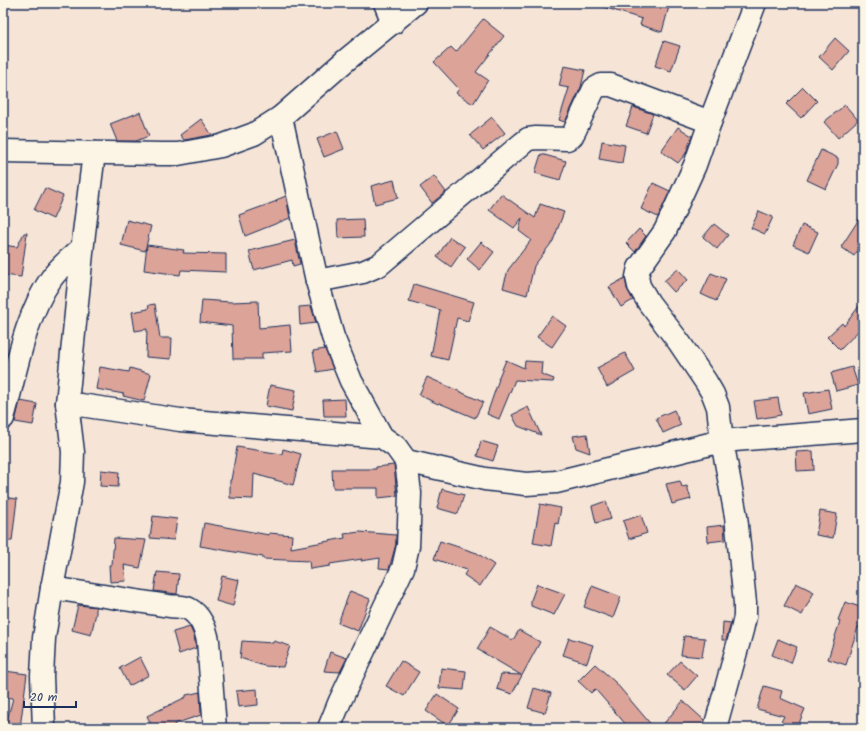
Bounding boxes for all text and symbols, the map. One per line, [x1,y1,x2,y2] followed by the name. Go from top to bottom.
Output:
[24,683,76,709] scale bar
[30,688,58,707] text: 20 m

